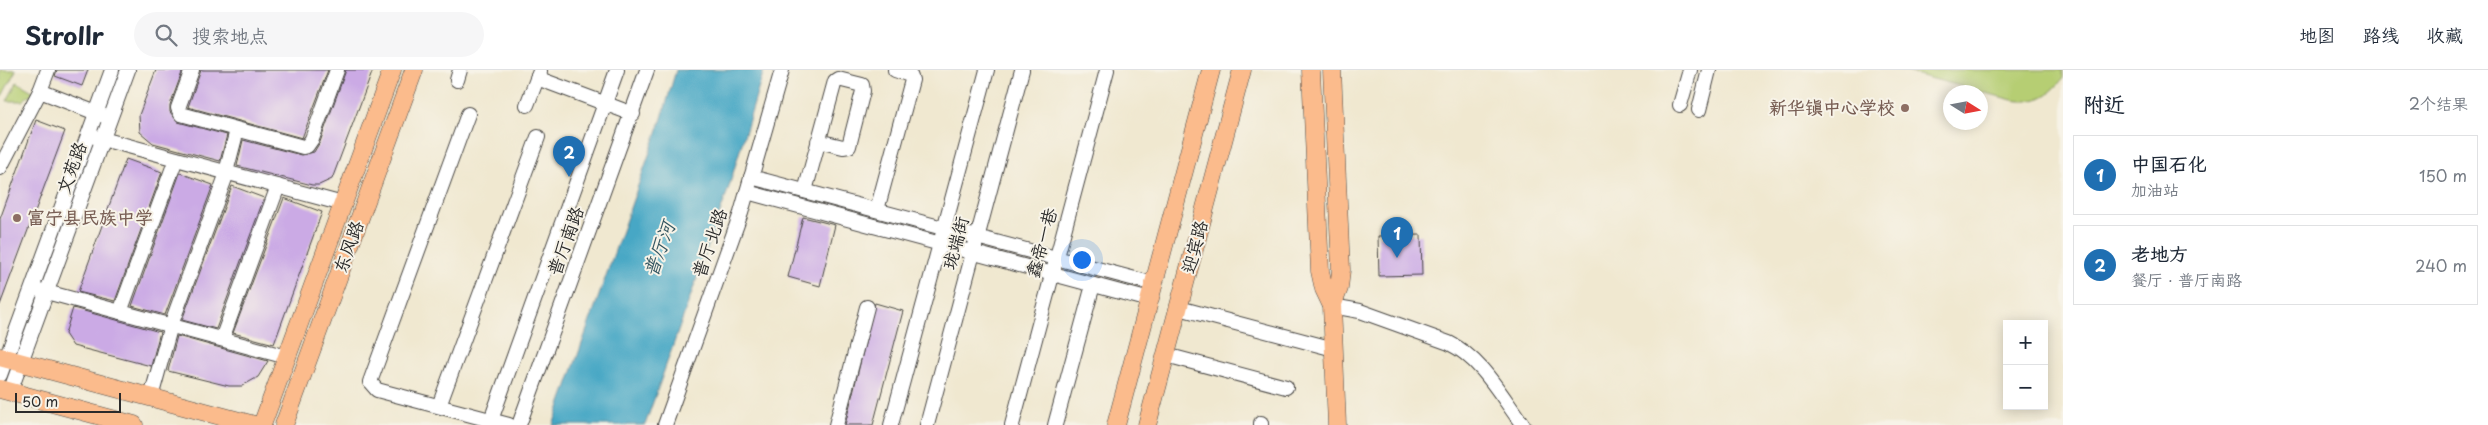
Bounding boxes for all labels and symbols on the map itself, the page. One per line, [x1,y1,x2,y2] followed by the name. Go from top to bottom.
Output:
[1943,85,1988,130] north arrow
[1769,93,1895,120] place label: 新华镇中心学校
[1899,102,1911,114] marker: 新华镇中心学校
[553,136,585,177] pin: 2
[49,137,93,197] street label: 文苑路
[540,202,590,279] street label: 普厅南路
[27,203,153,230] place label: 富宁县民族中学
[684,204,733,281] street label: 普厅北路
[1018,204,1063,281] street label: 鑫帝一巷
[11,212,23,224] marker: 富宁县民族中学
[935,213,975,272] street label: 珑端街
[635,214,682,280] water label: 普厅河
[326,216,370,276] street label: 东风路
[1174,217,1214,276] street label: 迎宾路
[1381,217,1413,258] pin: 1
[1069,247,1095,273] your location
[15,390,121,413] scale bar

